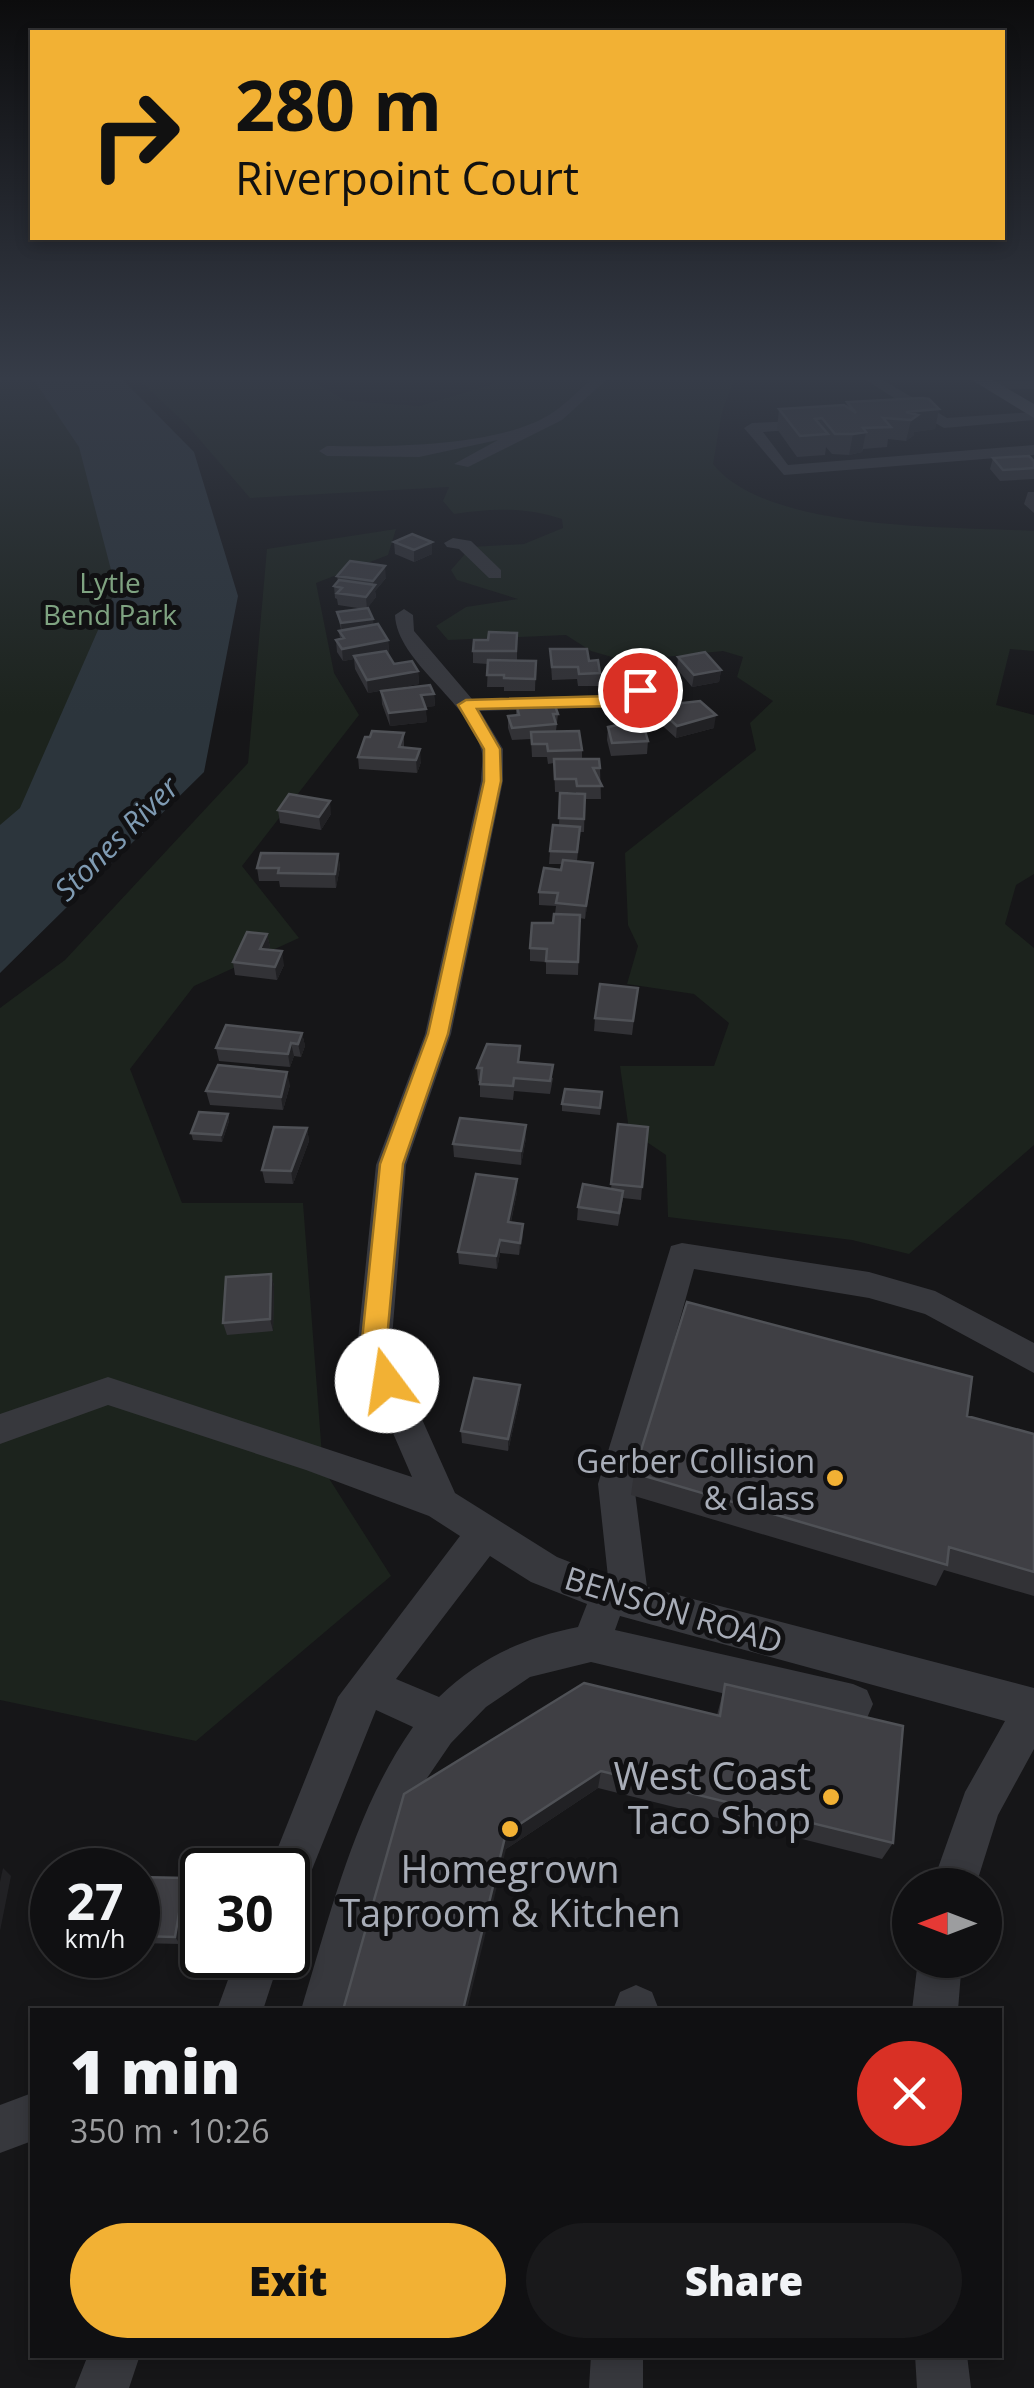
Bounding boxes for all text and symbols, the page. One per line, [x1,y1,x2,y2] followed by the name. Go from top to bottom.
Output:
[235,56,442,152] text: 280 m
[70,70,200,200] icon: right
[235,147,579,208] text: Riverpoint Court
[43,563,177,633] park label: Lytle Bend Park
[598,648,683,733] pin
[613,663,668,718] icon: arrive
[45,766,188,909] water label: Stones River
[335,1329,439,1433] position arrow
[576,1439,815,1519] place label: Gerber Collision & Glass
[824,1467,846,1489] marker: Gerber Collision & Glass
[560,1555,788,1663] street label: BENSON ROAD
[613,1749,811,1845] place label: West Coast Taco Shop
[820,1786,842,1808] marker: West Coast Taco Shop
[499,1818,521,1840] marker: Homegrown Taproom & Kitchen
[339,1842,681,1938] place label: Homegrown Taproom & Kitchen
[180,1848,310,1978] speed limit sign: 30
[66,1867,124,1935] text: 27
[892,1868,1002,1978] north arrow
[892,1868,1002,1978] map controls
[65,1921,125,1955] text: km/h
[70,2030,240,2112] text: 1 min
[857,2041,962,2146] button: close
[70,2109,269,2152] text: 350 m · 10:26
[70,2223,506,2338] button: Exit
[526,2223,962,2338] button: Share

